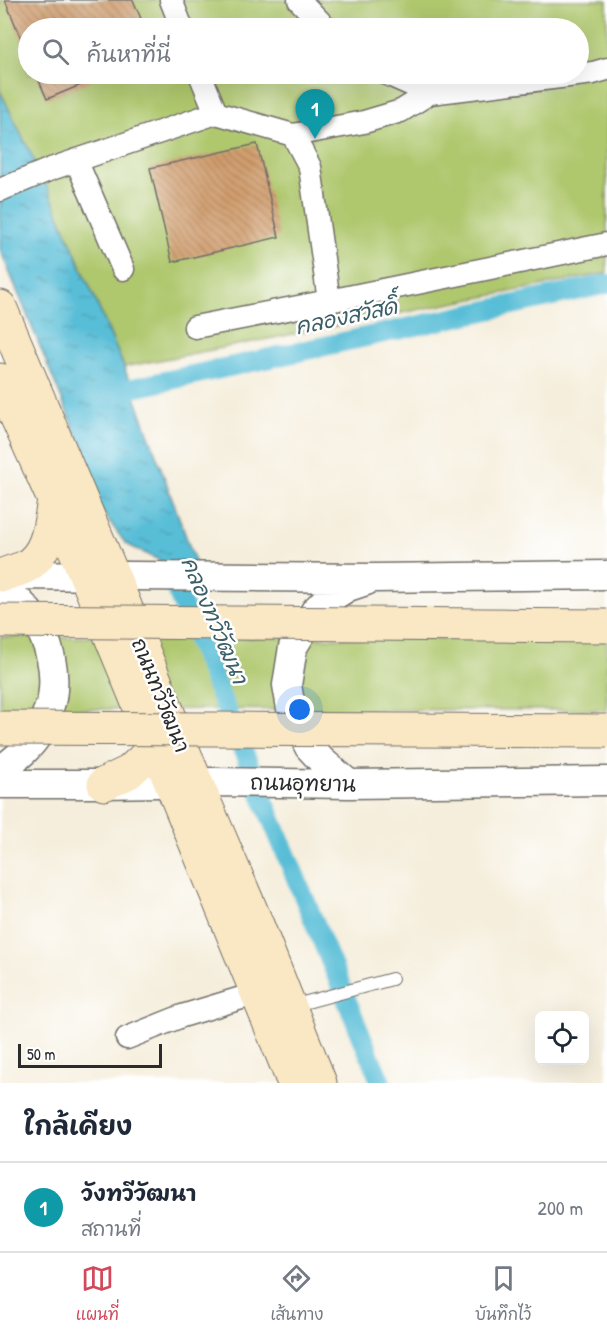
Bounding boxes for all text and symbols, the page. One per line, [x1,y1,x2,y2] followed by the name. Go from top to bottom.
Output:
[18,18,589,84] search box
[39,35,72,68] icon: search
[87,39,171,69] text: ค้นหาที่นี่
[296,90,334,139] pin: 1
[291,285,406,341] water label: คลองสวัสดิ์
[175,552,256,690] water label: คลองทวีวัฒนา
[125,633,197,757] street label: ถนนทวีวัฒนา
[285,695,314,724] your location
[250,768,356,800] street label: ถนนอุทยาน
[535,1011,589,1065] map controls
[535,1011,589,1065] button: locate
[18,1041,162,1068] scale bar
[27,1043,56,1065] text: 50 m
[24,1108,132,1143] text: ใกล้เคียง
[81,1178,196,1208] text: วังทวีวัฒนา
[40,1194,47,1221] text: 1
[538,1194,583,1221] text: 200 m
[81,1215,141,1242] text: สถานที่
[76,1262,119,1326] tab: แผนที่
[270,1262,323,1326] tab: เส้นทาง
[475,1262,531,1326] tab: บันทึกไว้

